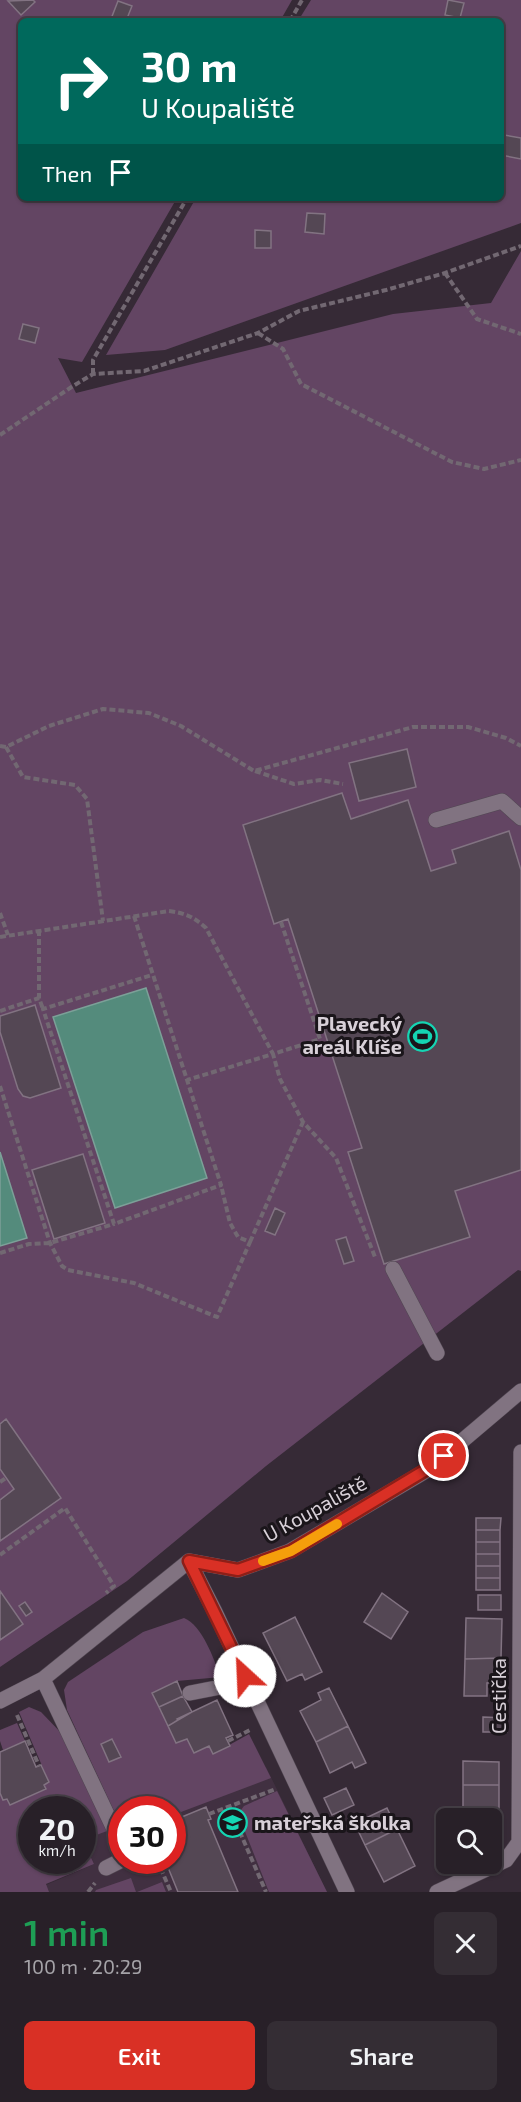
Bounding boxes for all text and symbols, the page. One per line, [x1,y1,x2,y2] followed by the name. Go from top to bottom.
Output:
[141,40,237,90] text: 30 m
[42,42,120,120] icon: right
[141,91,295,123] text: U Koupaliště
[104,156,137,189] icon: arrive
[42,160,92,186] text: Then
[302,1011,403,1058] place label: Plavecký areál Klíše
[407,1020,439,1052] sports icon: Plavecký areál Klíše
[418,1430,469,1481] pin
[427,1439,460,1472] icon: arrive
[259,1470,370,1546] street label: U Koupaliště
[213,1644,277,1708] position arrow
[486,1658,510,1734] street label: Cestička
[108,1796,186,1874] speed limit sign: 30
[217,1807,249,1839] school or university icon: mateřská školka
[436,1808,502,1874] map controls
[436,1808,502,1874] button: search
[39,1810,75,1846] text: 20
[254,1810,411,1834] place label: mateřská školka
[38,1841,76,1859] text: km/h
[24,1910,109,1953] text: 1 min
[434,1912,497,1975] button: close
[24,1954,142,1978] text: 100 m · 20:29
[24,2021,255,2090] button: Exit
[267,2021,497,2090] button: Share

